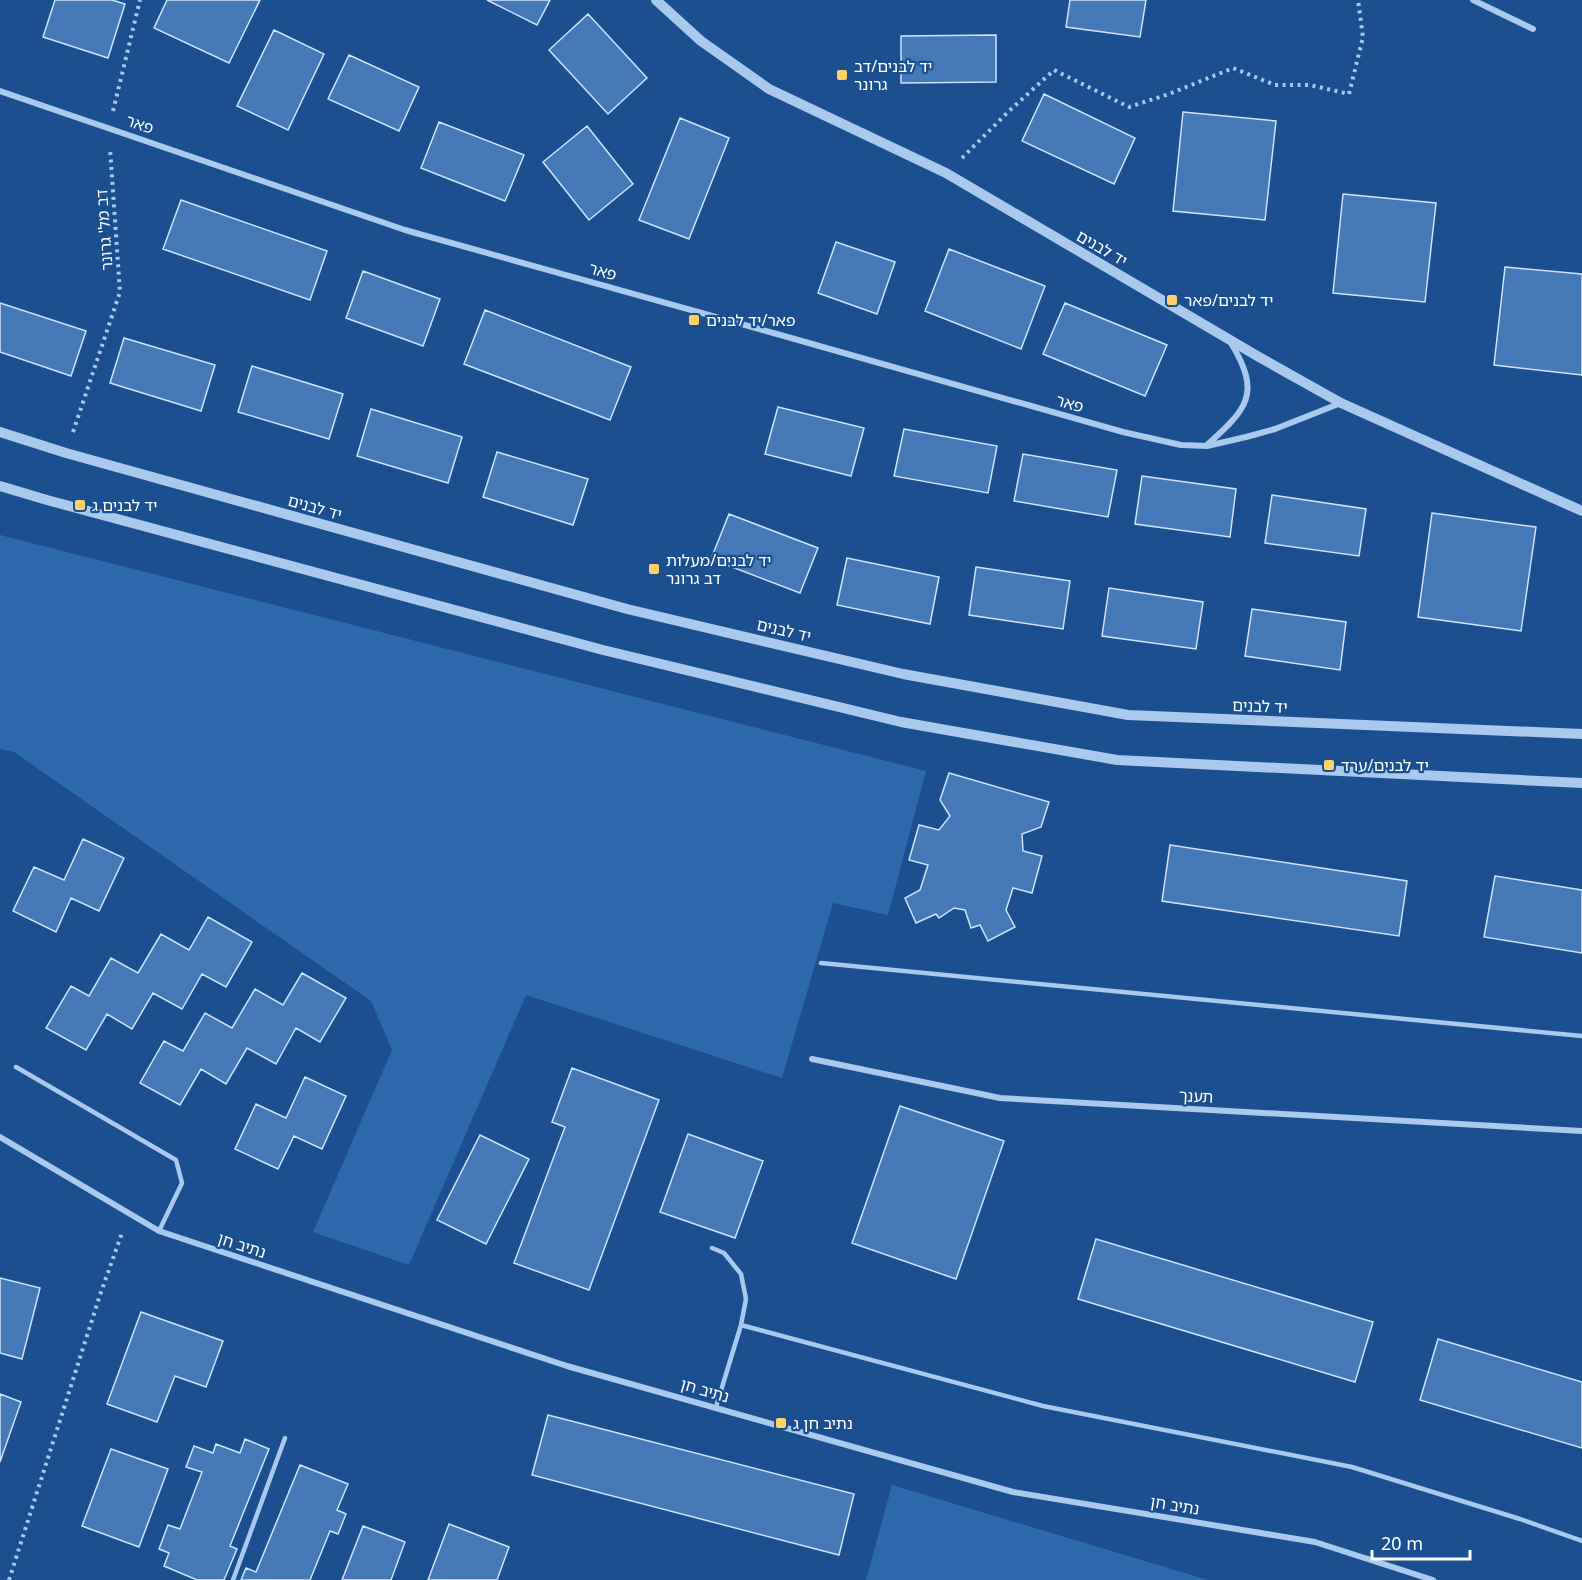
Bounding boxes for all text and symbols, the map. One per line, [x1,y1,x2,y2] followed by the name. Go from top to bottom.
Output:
[854,55,933,95] place label: יד לבנים/דב גרונר
[835,68,849,82] marker: יד לבנים/דב גרונר
[123,109,157,139] street label: פאר
[90,188,118,271] street label: דב מל' גרונר
[1072,225,1132,271] street label: יד לבנים
[586,257,620,285] street label: פאר
[1184,289,1274,311] place label: יד לבנים/פאר
[1165,293,1179,307] marker: יד לבנים/פאר
[706,309,796,331] place label: פאר/יד לבנים
[687,313,701,327] marker: פאר/יד לבנים
[1053,389,1087,417] street label: פאר
[285,489,345,525] street label: יד לבנים
[92,494,158,516] place label: יד לבנים ג
[73,498,87,512] marker: יד לבנים ג
[666,549,772,589] place label: יד לבנים/מעלות דב גרונר
[647,562,661,576] marker: יד לבנים/מעלות דב גרונר
[755,613,813,647] street label: יד לבנים
[1232,694,1288,718] street label: יד לבנים
[1341,754,1429,776] place label: יד לבנים/ערד
[1322,758,1336,772] marker: יד לבנים/ערד
[1178,1084,1214,1108] street label: תענך
[215,1227,269,1263] street label: נתיב חן
[678,1373,732,1407] street label: נתיב חן
[793,1412,853,1434] place label: נתיב חן ג
[774,1416,788,1430] marker: נתיב חן ג
[1149,1490,1201,1520] street label: נתיב חן
[1372,1523,1470,1561] scale bar
[1381,1531,1423,1555] text: 20 m

